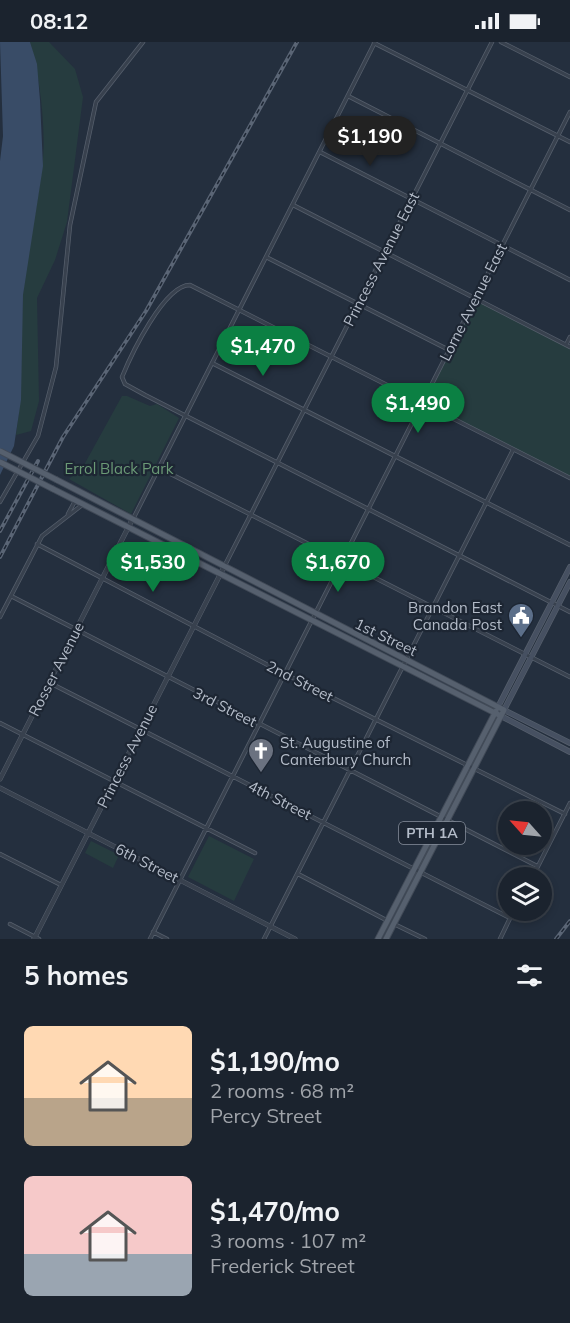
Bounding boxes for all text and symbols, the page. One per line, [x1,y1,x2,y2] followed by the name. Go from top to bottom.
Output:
[30,7,88,35] text: 08:12
[321,116,419,167] pin: $1,190
[338,123,402,148] text: $1,190
[339,189,423,329] street label: Princess Avenue East
[435,240,511,364] street label: Lorne Avenue East
[214,326,312,377] pin: $1,470
[231,333,295,358] text: $1,470
[369,383,467,434] pin: $1,490
[386,390,450,415] text: $1,490
[64,459,174,478] park label: Errol Black Park
[104,542,202,593] pin: $1,530
[289,542,387,593] pin: $1,670
[121,549,185,574] text: $1,530
[306,549,370,574] text: $1,670
[408,598,502,634] place label: Brandon East Canada Post
[506,601,536,639] public building icon: Brandon East Canada Post
[352,614,420,660] street label: 1st Street
[24,619,88,719] street label: Rosser Avenue
[264,656,336,706] street label: 2nd Street
[190,683,260,731] street label: 3rd Street
[93,701,161,811] street label: Princess Avenue
[280,733,411,769] place label: St. Augustine of Canterbury Church
[246,736,276,774] church icon: St. Augustine of Canterbury Church
[245,776,315,824] street label: 4th Street
[498,801,552,855] north arrow
[498,801,552,921] map controls
[399,822,465,844] road number: PTH 1A
[112,839,182,887] street label: 6th Street
[498,867,552,921] button: layers
[24,959,128,992] text: 5 homes
[513,959,546,992] icon: filters
[210,1045,340,1078] text: $1,190/mo
[72,1050,144,1122] icon: home
[210,1078,354,1103] text: 2 rooms · 68 m²
[210,1103,322,1128] text: Percy Street
[210,1195,340,1228] text: $1,470/mo
[72,1200,144,1272] icon: home
[210,1228,366,1253] text: 3 rooms · 107 m²
[210,1253,355,1278] text: Frederick Street

